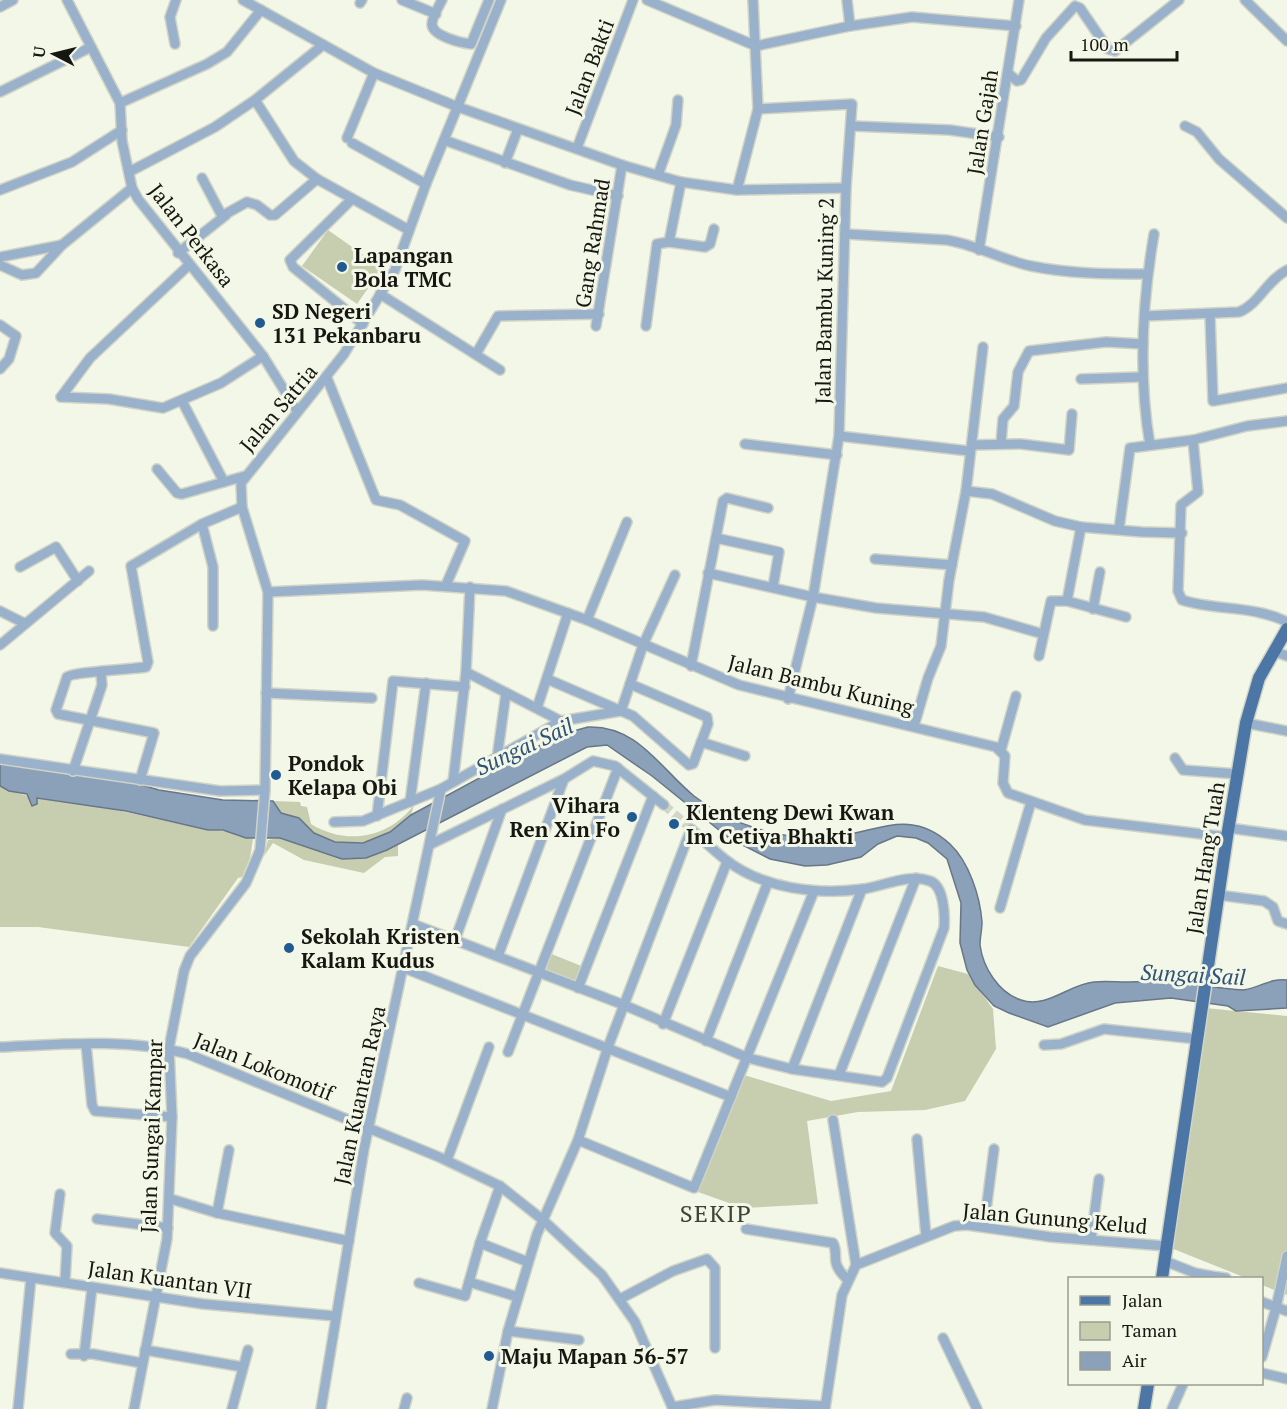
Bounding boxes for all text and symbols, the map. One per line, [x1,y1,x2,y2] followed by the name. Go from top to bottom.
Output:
[558,15,620,119] street label: Jalan Bakti
[24,24,84,84] north arrow
[1071,24,1178,62] scale bar
[1080,32,1129,56] text: 100 m
[27,45,51,59] text: U
[960,67,1004,177] street label: Jalan Gajah
[568,176,616,310] street label: Gang Rahmad
[143,178,241,293] street label: Jalan Perkasa
[808,197,840,405] street label: Jalan Bambu Kuning 2
[354,241,453,293] place label: Lapangan Bola TMC
[335,260,349,274] marker: Lapangan Bola TMC
[272,297,421,349] place label: SD Negeri 131 Pekanbaru
[253,316,267,330] marker: SD Negeri 131 Pekanbaru
[233,358,323,458] street label: Jalan Satria
[725,647,918,721] street label: Jalan Bambu Kuning
[470,711,578,781] water label: Sungai Sail
[288,749,397,801] place label: Pondok Kelapa Obi
[269,768,283,782] marker: Pondok Kelapa Obi
[1179,780,1231,936] street label: Jalan Hang Tuah
[509,791,620,843] place label: Vihara Ren Xin Fo
[686,798,895,850] place label: Klenteng Dewi Kwan Im Cetiya Bhakti
[625,810,639,824] marker: Vihara Ren Xin Fo
[667,817,681,831] marker: Klenteng Dewi Kwan Im Cetiya Bhakti
[301,922,460,974] place label: Sekolah Kristen Kalam Kudus
[282,941,296,955] marker: Sekolah Kristen Kalam Kudus
[1140,957,1246,991] water label: Sungai Sail
[326,1003,392,1187] street label: Jalan Kuantan Raya
[190,1025,340,1107] street label: Jalan Lokomotif
[134,1039,168,1233] street label: Jalan Sungai Kampar
[962,1196,1149,1240] street label: Jalan Gunung Kelud
[680,1197,752,1229] district label: SEKIP
[86,1254,254,1304] street label: Jalan Kuantan VII
[1068,1277,1263,1385] legend
[1122,1288,1163,1312] text: Jalan
[1122,1318,1177,1342] text: Taman
[501,1342,689,1370] place label: Maju Mapan 56-57
[1122,1348,1147,1372] text: Air
[482,1349,496,1363] marker: Maju Mapan 56-57

